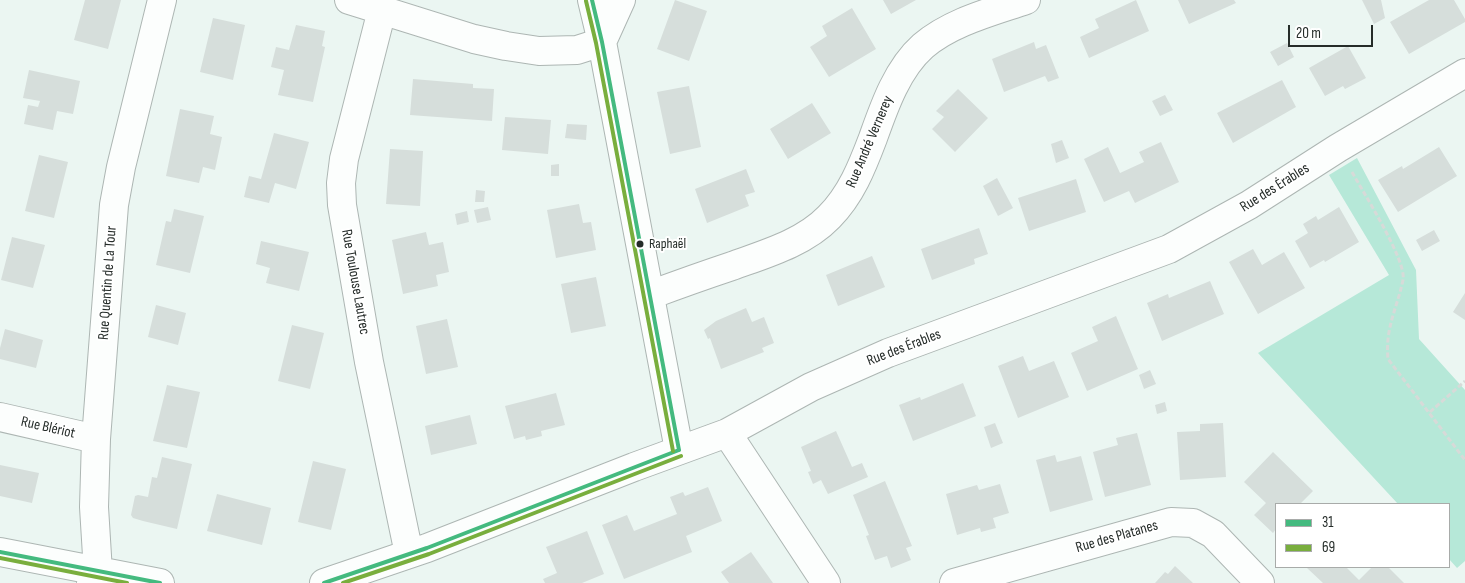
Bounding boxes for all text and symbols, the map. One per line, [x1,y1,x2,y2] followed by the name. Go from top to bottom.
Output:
[1290,15,1375,47] scale bar
[1296,24,1321,43] text: 20 m
[843,93,897,191] street label: Rue André Vernerey
[1237,160,1313,216] street label: Rue des Érables
[95,225,121,341] street label: Rue Quentin de La Tour
[337,228,373,336] street label: Rue Toulouse Lautrec
[649,236,686,252] place label: Raphaël
[635,239,645,249] marker: Raphaël
[864,326,944,370] street label: Rue des Érables
[19,413,77,443] street label: Rue Blériot
[1275,503,1450,568] legend
[1322,513,1334,532] text: 31
[1074,517,1160,557] street label: Rue des Platanes
[1322,538,1335,557] text: 69

